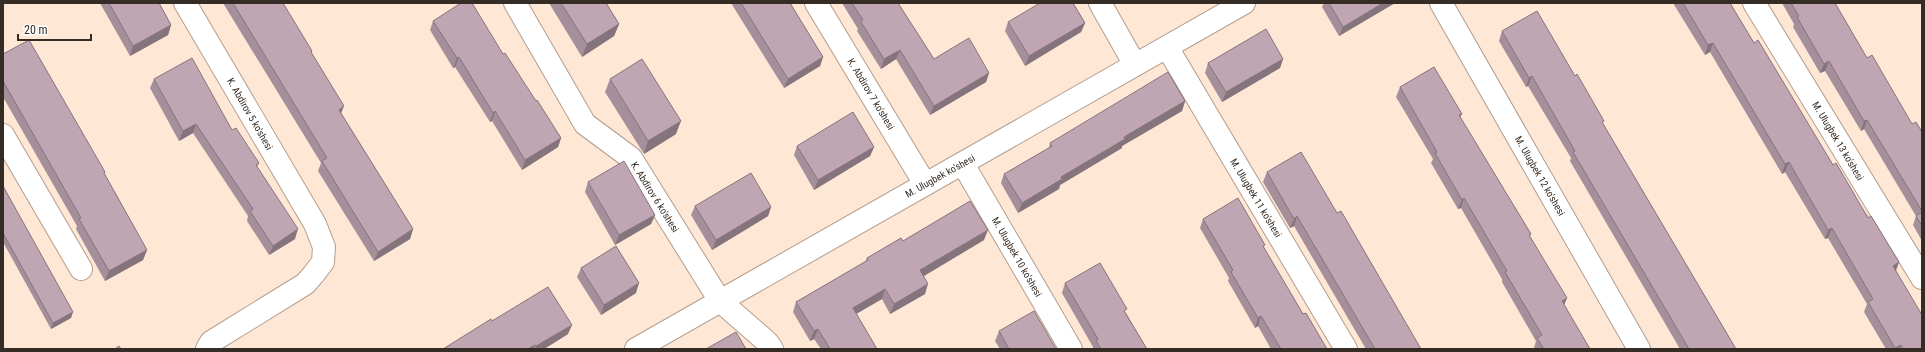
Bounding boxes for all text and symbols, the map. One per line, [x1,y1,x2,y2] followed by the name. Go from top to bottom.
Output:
[18,16,91,42] scale bar
[24,23,48,37] text: 20 m
[845,56,897,132] street label: K. Abdirov 7 ko'shesi
[225,76,275,152] street label: K. Abdirov 5 ko'shesi
[1810,100,1866,182] street label: M. Ulugbek 13 ko'shesi
[1513,134,1567,218] street label: M. Ulugbek 12 ko'shesi
[903,152,977,200] street label: M. Ulugbek ko'shesi
[1228,157,1284,239] street label: M. Ulugbek 11 ko'shesi
[629,160,681,234] street label: K. Abdirov 6 ko'shesi
[990,215,1044,299] street label: M. Ulugbek 10 ko'shesi

